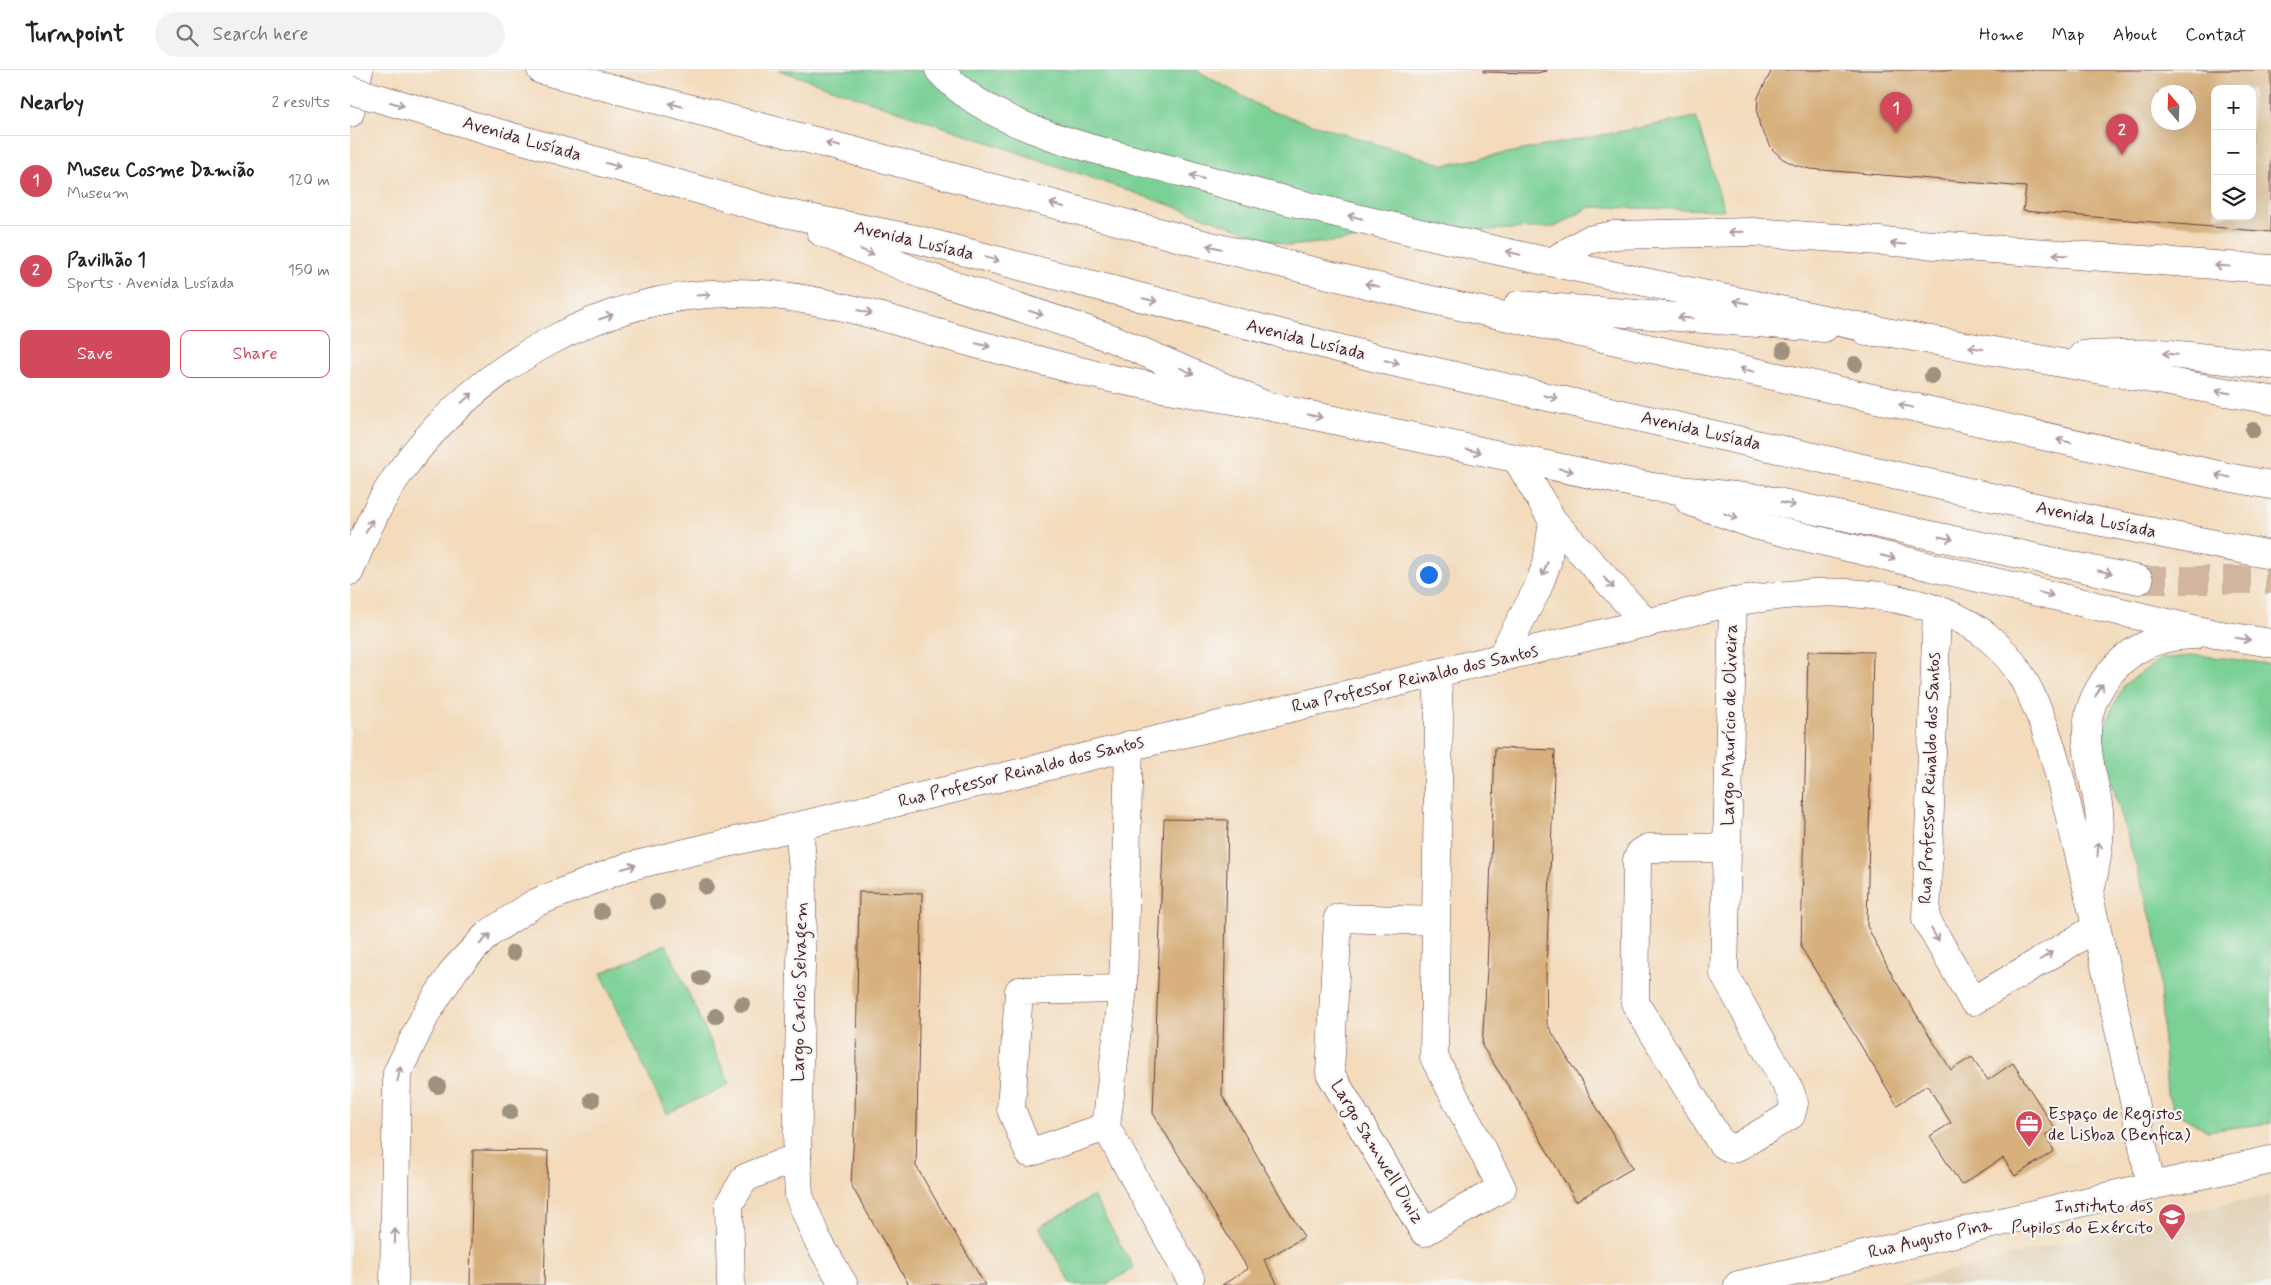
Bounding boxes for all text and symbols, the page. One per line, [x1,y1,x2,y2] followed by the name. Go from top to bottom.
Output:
[155,12,505,57] search box
[25,19,125,50] text: Turnpoint
[173,21,201,49] icon: search
[213,22,308,47] text: Search here
[1979,23,2024,47] text: Home
[2052,23,2085,47] text: Map
[2113,23,2157,47] text: About
[2185,23,2246,47] text: Contact
[2151,85,2196,130] north arrow
[2211,85,2256,220] map controls
[2211,85,2256,130] button: +
[20,89,84,117] text: Nearby
[272,92,330,113] text: 2 results
[1880,92,1912,133] pin: 1
[388,99,404,109] one-way arrow
[668,100,684,109] one-way arrow
[460,111,584,167] street label: Avenida Lusíada
[2106,114,2138,155] pin: 2
[2211,130,2256,175] button: −
[826,140,842,150] one-way arrow
[67,158,254,183] text: Museu Cosme Damião
[605,161,621,171] one-way arrow
[32,170,40,191] text: 1
[288,170,330,191] text: 120 m
[1190,172,1206,182] one-way arrow
[2211,175,2256,220] button: layers
[67,183,129,204] text: Museum
[1050,200,1066,209] one-way arrow
[1347,212,1363,222] one-way arrow
[852,216,976,266] street label: Avenida Lusíada
[1728,228,1744,237] one-way arrow
[1890,239,1906,248] one-way arrow
[1207,242,1223,251] one-way arrow
[859,247,874,257] one-way arrow
[67,248,146,273] text: Pavilhão 1
[1506,248,1522,257] one-way arrow
[2053,250,2069,260] one-way arrow
[984,255,1000,264] one-way arrow
[32,260,40,281] text: 2
[288,260,330,281] text: 150 m
[2215,261,2231,271] one-way arrow
[67,273,234,294] text: Sports · Avenida Lusíada
[1365,280,1381,289] one-way arrow
[696,291,712,300] one-way arrow
[1141,295,1157,305] one-way arrow
[1733,296,1749,306] one-way arrow
[857,307,873,317] one-way arrow
[1028,308,1044,318] one-way arrow
[598,312,614,321] one-way arrow
[1678,313,1694,322] one-way arrow
[1244,314,1368,366] street label: Avenida Lusíada
[20,330,170,378] button: Save
[180,330,330,378] button: Share
[974,341,990,351] one-way arrow
[1968,343,1984,353] one-way arrow
[2163,349,2179,359] one-way arrow
[1384,358,1400,367] one-way arrow
[1740,365,1756,374] one-way arrow
[1179,367,1194,377] one-way arrow
[2215,386,2231,396] one-way arrow
[460,392,473,404] one-way arrow
[1542,393,1558,403] one-way arrow
[1898,401,1914,410] one-way arrow
[1639,406,1763,456] street label: Avenida Lusíada
[1307,412,1323,422] one-way arrow
[2057,436,2073,445] one-way arrow
[1465,447,1481,456] one-way arrow
[1558,466,1574,475] one-way arrow
[2216,471,2232,480] one-way arrow
[2034,496,2158,544] street label: Avenida Lusíada
[1779,500,1795,509] one-way arrow
[1723,512,1738,521] one-way arrow
[365,519,374,534] one-way arrow
[1938,534,1954,543] one-way arrow
[1880,553,1896,562] one-way arrow
[1540,561,1549,576] one-way arrow
[1416,562,1442,588] your location
[2097,568,2113,577] one-way arrow
[1603,576,1615,589] one-way arrow
[2038,590,2054,599] one-way arrow
[1716,624,1745,826] street label: Largo Maurício de Oliveira
[2235,634,2251,644] one-way arrow
[1289,639,1541,719] street label: Rua Professor Reinaldo dos Santos
[1914,652,1946,904] street label: Rua Professor Reinaldo dos Santos
[2095,684,2105,698] one-way arrow
[896,730,1146,814] street label: Rua Professor Reinaldo dos Santos
[2094,842,2103,858] one-way arrow
[621,861,637,871] one-way arrow
[786,902,816,1082] street label: Largo Carlos Selvagem
[1931,928,1941,942] one-way arrow
[479,933,491,945] one-way arrow
[2039,951,2053,961] one-way arrow
[395,1067,404,1083] one-way arrow
[1324,1076,1430,1229] street label: Largo Samwell Diniz
[2048,1102,2191,1147] place label: Espaço de Registos de Lisboa (Benfica)
[2014,1109,2044,1148] office icon: Espaço de Registos de Lisboa (Benfica)
[2011,1195,2153,1240] place label: Instituto dos Pupilos do Exército
[2157,1202,2187,1241] school or university icon: Instituto dos Pupilos do Exército
[1866,1213,1994,1265] street label: Rua Augusto Pina
[390,1229,399,1245] one-way arrow

